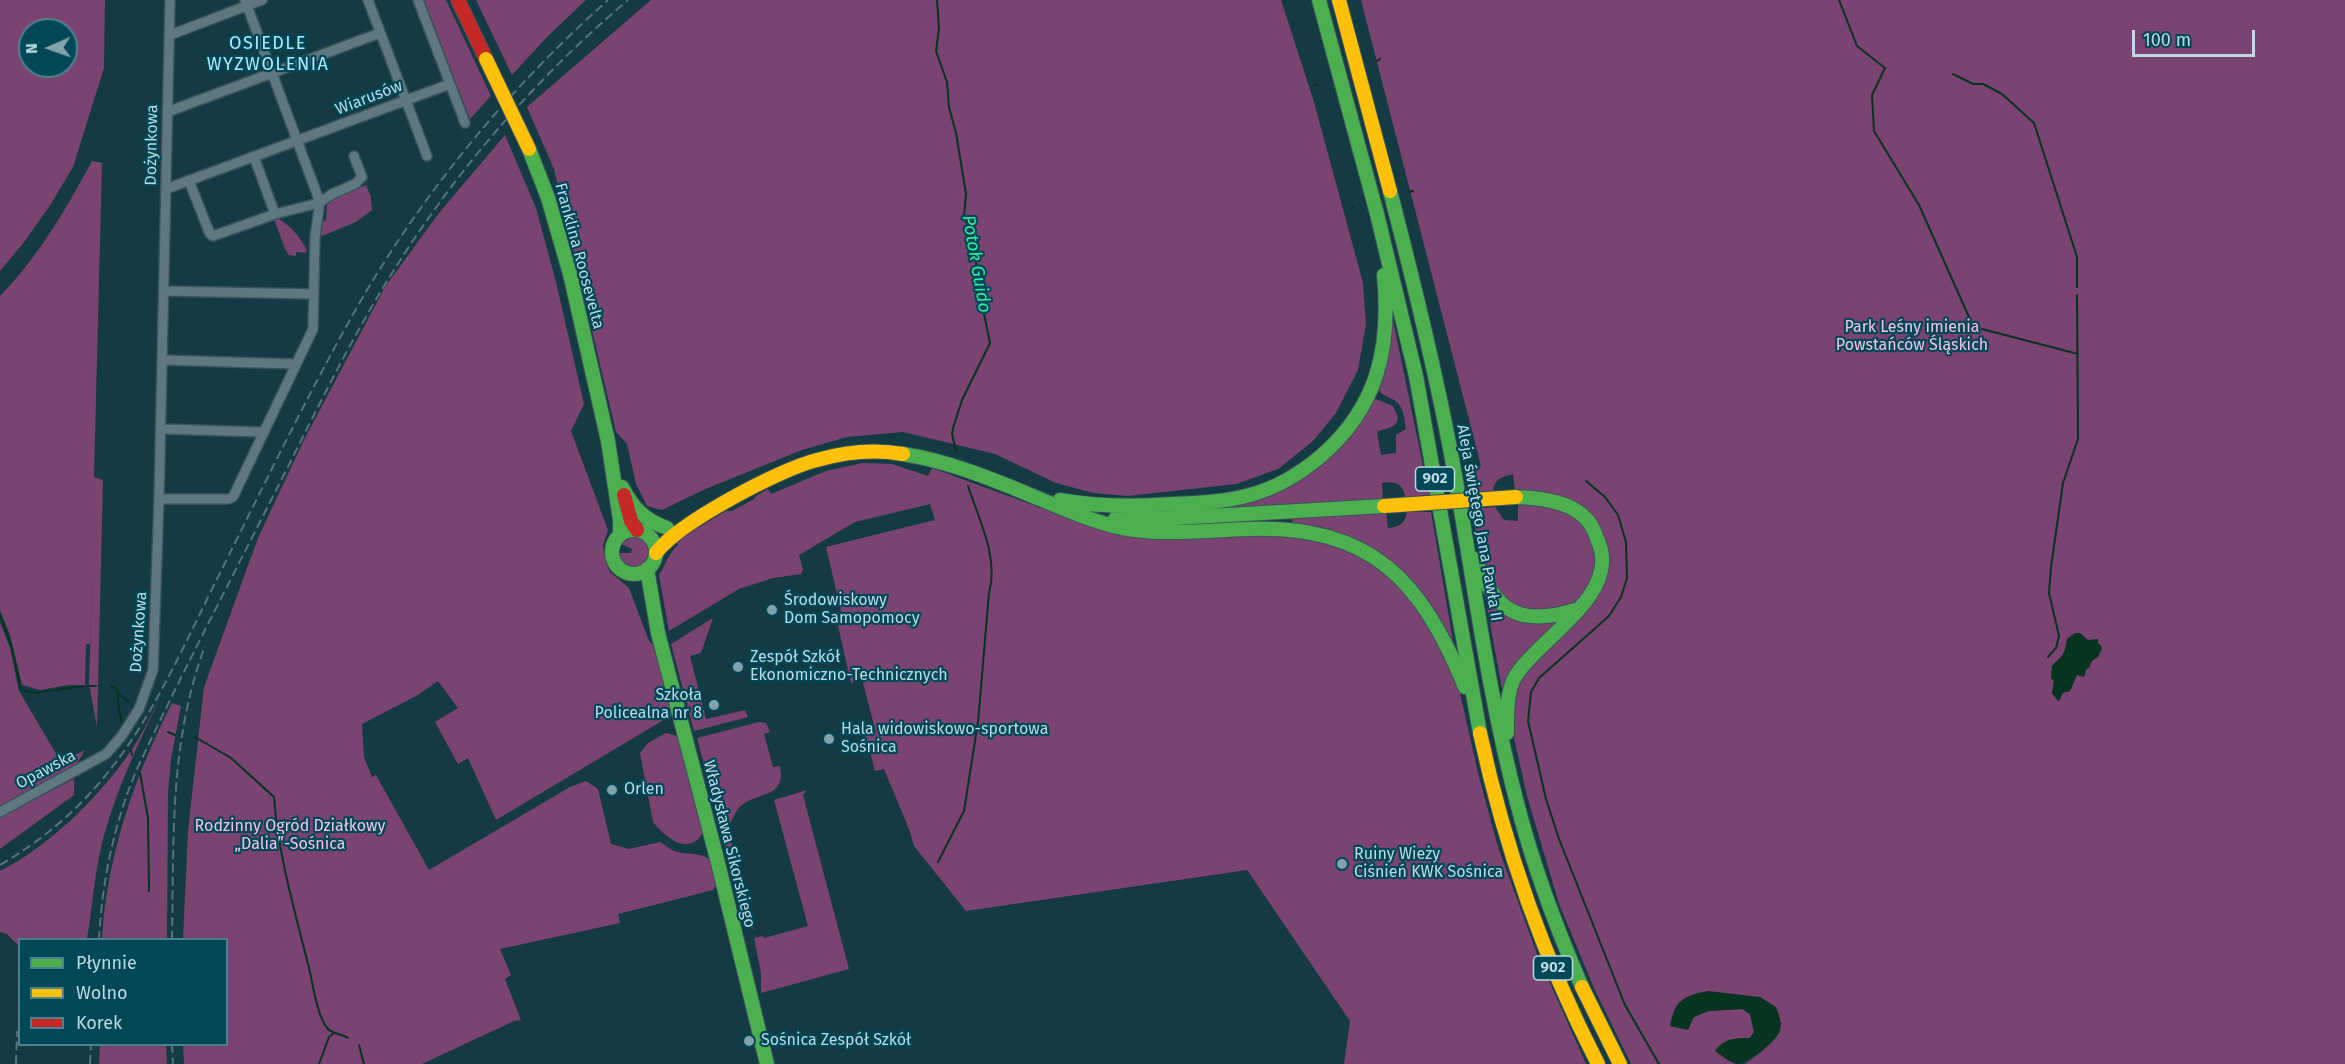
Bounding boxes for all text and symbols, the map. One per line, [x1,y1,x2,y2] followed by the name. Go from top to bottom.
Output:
[18,18,78,78] north arrow
[2135,18,2258,56] scale bar
[2143,29,2191,51] text: 100 m
[207,33,329,76] district label: OSIEDLE WYZWOLENIA
[22,43,41,54] text: N
[333,76,405,120] street label: Wiarusów
[142,104,162,186] street label: Dożynkowa
[550,181,608,331] street label: Franklina Roosevelta
[957,214,995,314] water label: Potok Guido
[1836,318,1988,356] park label: Park Leśny imienia Powstańców Śląskich
[1452,423,1506,623] street label: Aleja świętego Jana Pawła II
[1416,467,1454,491] road number: 902
[127,591,151,673] street label: Dożynkowa
[784,591,920,629] place label: Środowiskowy Dom Samopomocy
[765,603,779,617] marker: Środowiskowy Dom Samopomocy
[750,648,948,686] place label: Zespół Szkół Ekonomiczno-Technicznych
[731,660,745,674] marker: Zespół Szkół Ekonomiczno-Technicznych
[595,686,702,724] place label: Szkoła Policealna nr 8
[707,698,721,712] marker: Szkoła Policealna nr 8
[841,720,1048,758] place label: Hala widowiskowo-sportowa Sośnica
[822,732,836,746] marker: Hala widowiskowo-sportowa Sośnica
[13,746,79,794] street label: Opawska
[699,758,759,930] street label: Władysława Sikorskiego
[624,780,664,800] place label: Orlen
[605,783,619,797] marker: Orlen
[195,817,385,855] park label: Rodzinny Ogród Działkowy „Dalia”-Sośnica
[1354,845,1503,883] place label: Ruiny Wieży Ciśnień KWK Sośnica
[1335,857,1349,871] marker: Ruiny Wieży Ciśnień KWK Sośnica
[18,938,228,1046] legend
[76,952,137,974] text: Płynnie
[1534,956,1572,980] road number: 902
[76,982,128,1004] text: Wolno
[76,1012,122,1034] text: Korek
[761,1031,911,1051] place label: Sośnica Zespół Szkół
[742,1034,756,1048] marker: Sośnica Zespół Szkół

